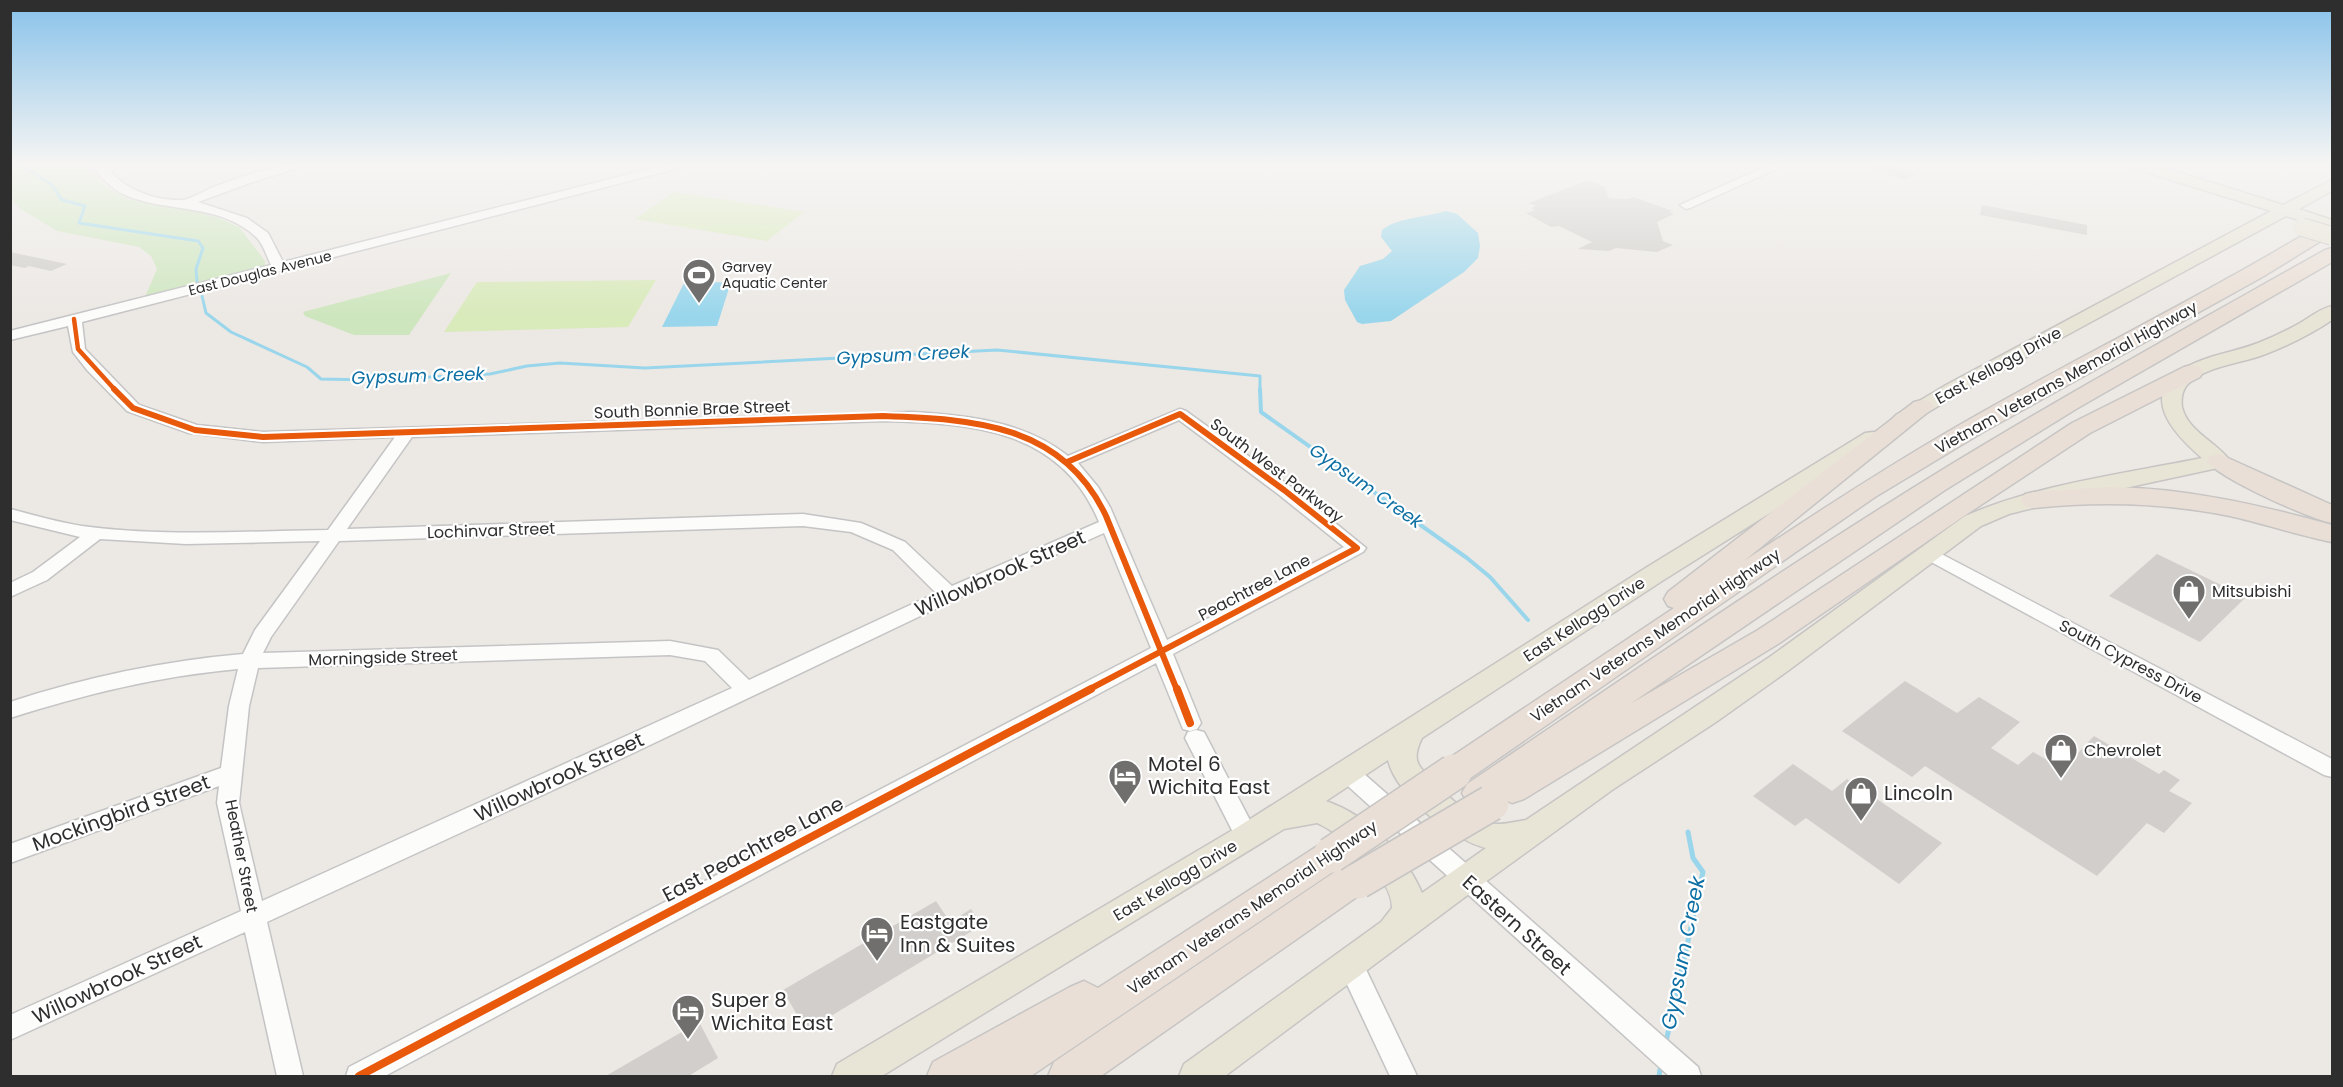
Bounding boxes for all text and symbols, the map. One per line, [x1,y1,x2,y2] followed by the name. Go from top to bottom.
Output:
[186,245,334,300] street label: East Douglas Avenue
[681,257,717,304] sports icon: Garvey Aquatic Center
[722,257,828,293] place label: Garvey Aquatic Center
[1931,295,2202,459] street label: Vietnam Veterans Memorial Highway
[1931,321,2066,410] street label: East Kellogg Drive
[836,338,971,370] water label: Gypsum Creek
[351,361,486,390] water label: Gypsum Creek
[593,395,791,424] street label: South Bonnie Brae Street
[1205,413,1348,528] street label: South West Parkway
[1305,437,1429,534] water label: Gypsum Creek
[427,517,556,544] street label: Lochinvar Street
[910,523,1090,623] street label: Willowbrook Street
[1526,543,1785,728] street label: Vietnam Veterans Memorial Highway
[1194,548,1314,627] street label: Peachtree Lane
[1519,571,1650,667] street label: East Kellogg Drive
[2171,573,2207,620] shop icon: Mitsubishi
[2212,580,2291,603] place label: Mitsubishi
[2055,614,2207,709] street label: South Cypress Drive
[308,643,458,672] street label: Morningside Street
[470,725,648,829] street label: Willowbrook Street
[2043,732,2079,779] shop icon: Chevrolet
[2084,739,2162,762] place label: Chevrolet
[1148,750,1270,801] place label: Motel 6 Wichita East
[1107,758,1143,805] hotel icon: Motel 6 Wichita East
[28,768,214,858] street label: Mockingbird Street
[1843,775,1879,822] shop icon: Lincoln
[1884,779,1953,807] place label: Lincoln
[657,789,849,909] street label: East Peachtree Lane
[219,798,264,915] street label: Heather Street
[1123,815,1382,1000] street label: Vietnam Veterans Memorial Highway
[1109,834,1242,927] street label: East Kellogg Drive
[1456,868,1578,982] street label: Eastern Street
[1653,873,1712,1032] water label: Gypsum Creek
[900,908,1016,959] place label: Eastgate Inn & Suites
[859,915,895,962] hotel icon: Eastgate Inn & Suites
[28,927,206,1031] street label: Willowbrook Street
[711,986,833,1037] place label: Super 8 Wichita East
[670,993,706,1040] hotel icon: Super 8 Wichita East

